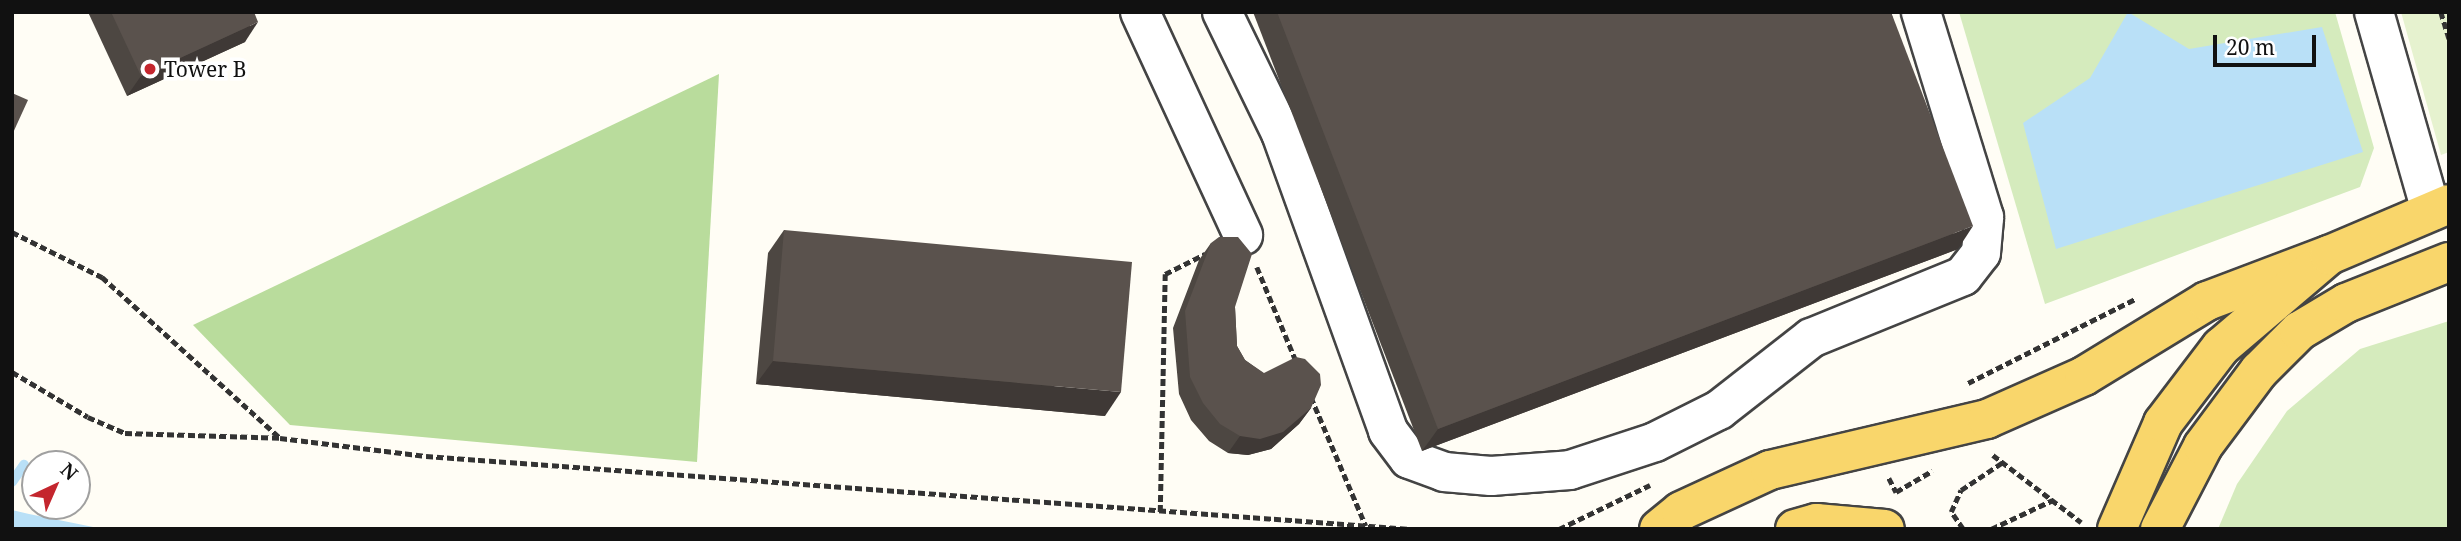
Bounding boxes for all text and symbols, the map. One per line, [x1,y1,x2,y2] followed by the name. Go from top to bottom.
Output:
[2216,21,2319,65] scale bar
[2226,33,2275,61] text: 20 m
[164,56,246,82] place label: Tower B
[142,61,158,77] marker: Tower B
[21,450,91,520] north arrow
[55,457,84,486] text: N

